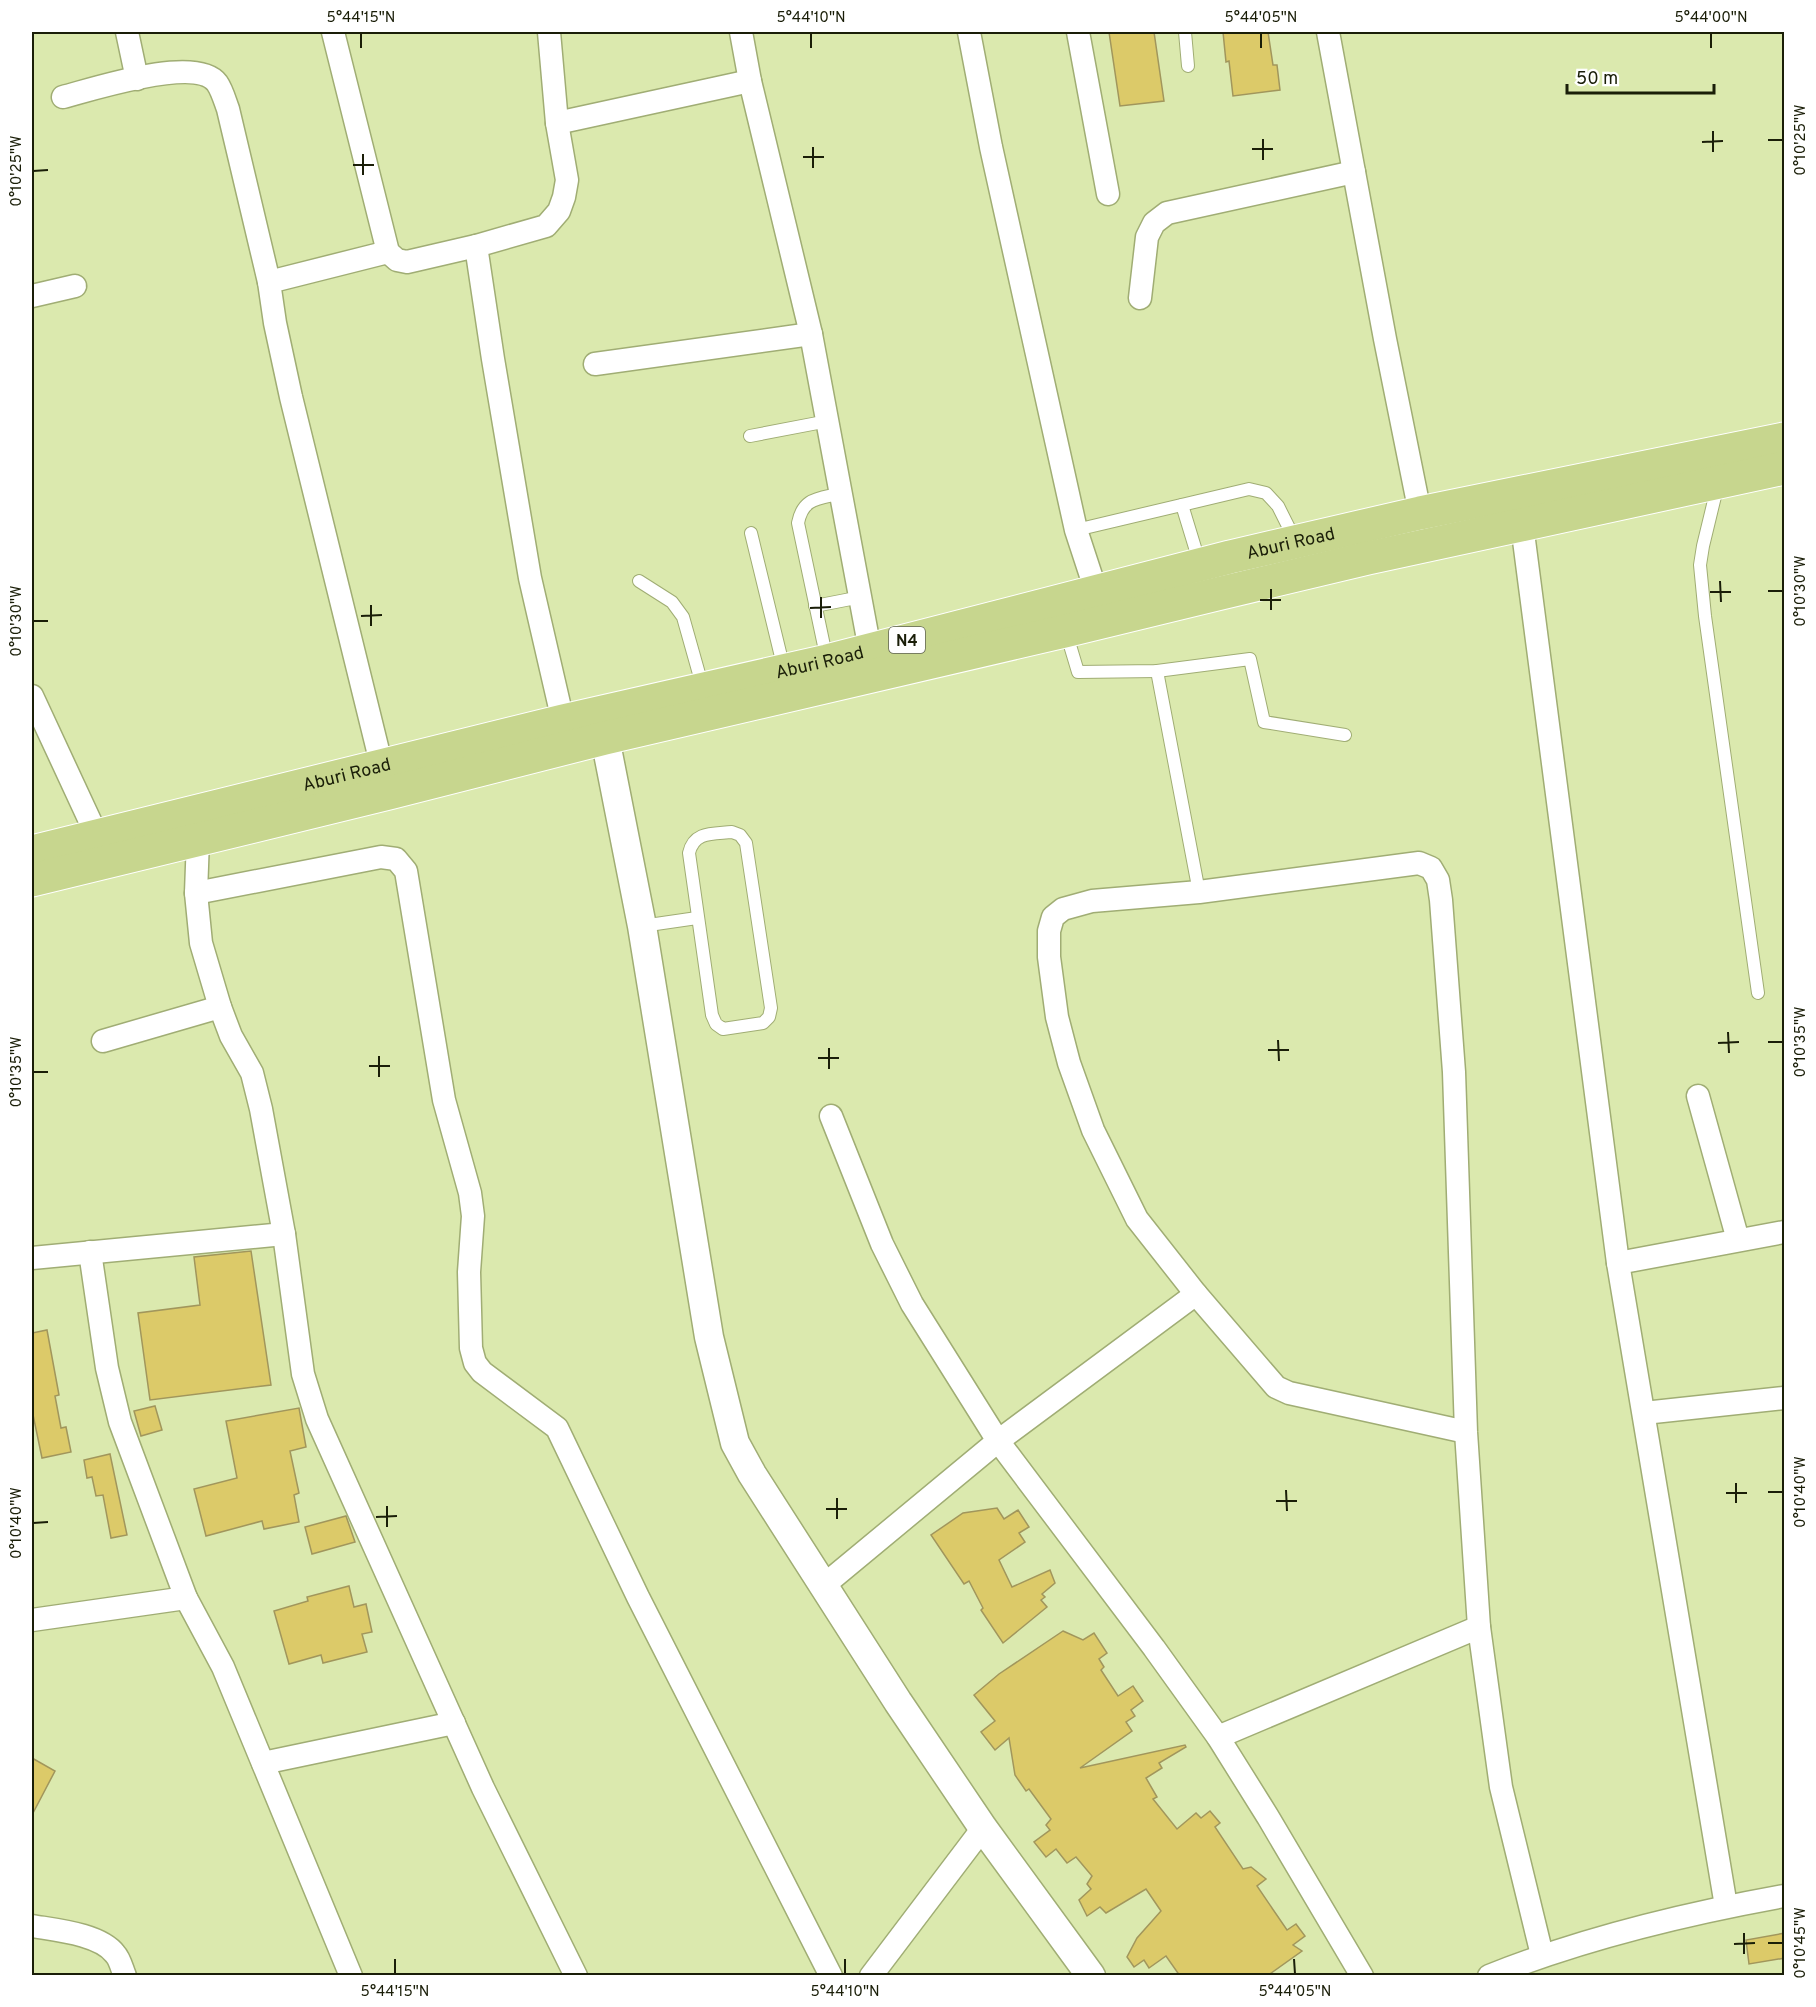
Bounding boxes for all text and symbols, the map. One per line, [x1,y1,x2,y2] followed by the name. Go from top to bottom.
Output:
[327,9,395,28] text: 5°44'15"N
[776,9,846,28] text: 5°44'10"N
[1225,9,1297,28] text: 5°44'05"N
[1674,9,1748,28] text: 5°44'00"N
[1567,57,1714,95] scale bar
[1576,68,1618,91] text: 50 m
[1792,104,1811,176] text: 0°10'25"W
[8,135,27,207] text: 0°10'25"W
[1244,523,1337,566] street label: Aburi Road
[1792,555,1811,627] text: 0°10'30"W
[8,585,27,657] text: 0°10'30"W
[889,627,925,653] road number: N4
[773,642,866,685] street label: Aburi Road
[300,754,393,798] street label: Aburi Road
[1792,1006,1811,1078] text: 0°10'35"W
[8,1036,27,1108] text: 0°10'35"W
[1792,1456,1811,1528] text: 0°10'40"W
[8,1487,27,1559] text: 0°10'40"W
[1792,1907,1811,1979] text: 0°10'45"W
[361,1983,429,2002] text: 5°44'15"N
[810,1983,880,2002] text: 5°44'10"N
[1259,1983,1331,2002] text: 5°44'05"N

